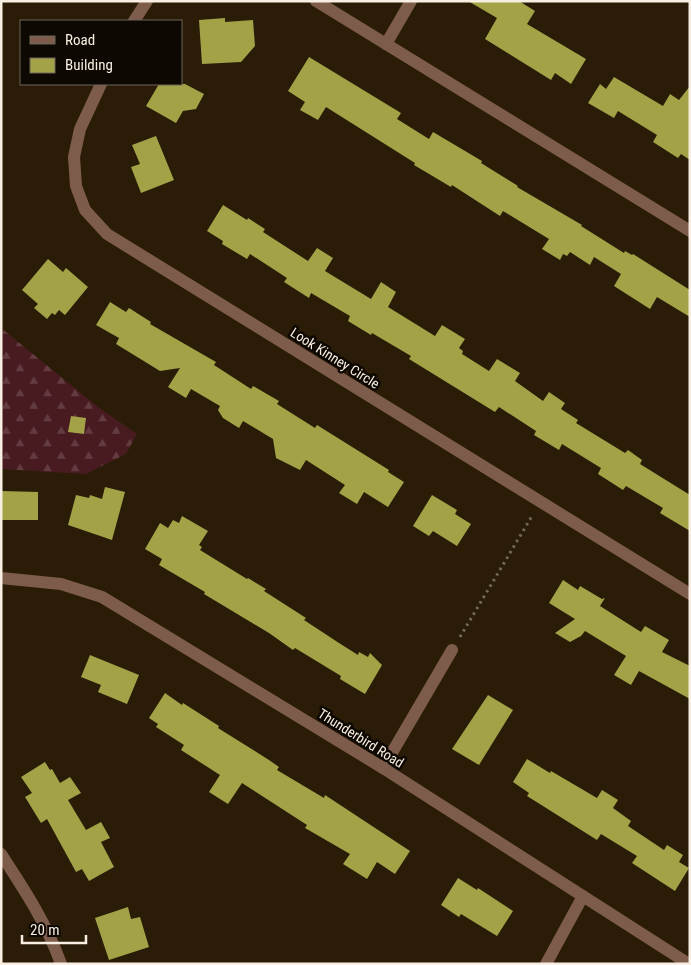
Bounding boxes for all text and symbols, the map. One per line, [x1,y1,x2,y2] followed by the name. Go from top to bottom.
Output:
[20,20,182,85] legend
[65,31,95,49] text: Road
[65,56,113,74] text: Building
[288,324,383,392] street label: Look Kinney Circle
[315,705,407,771] street label: Thunderbird Road
[22,912,86,944] scale bar
[30,921,60,939] text: 20 m

